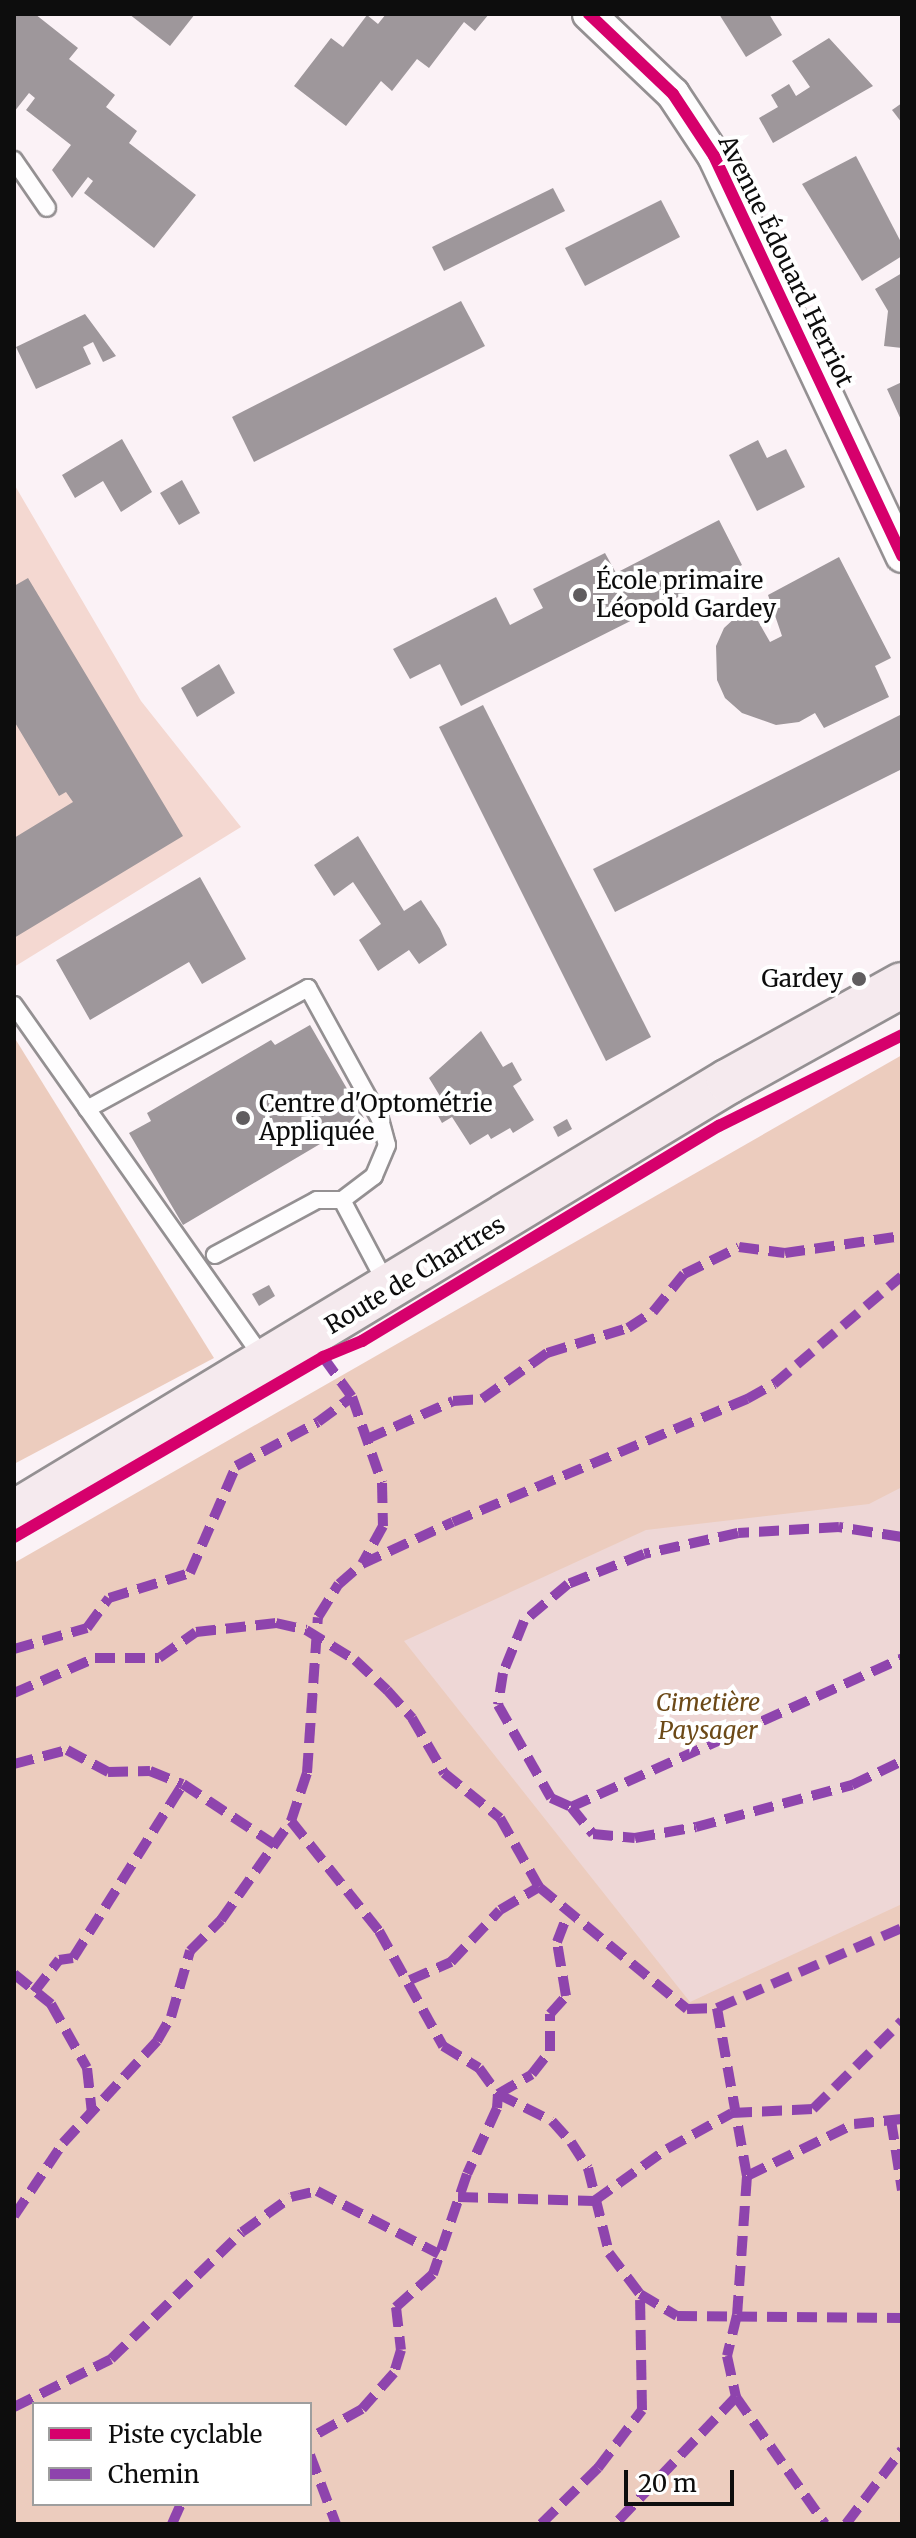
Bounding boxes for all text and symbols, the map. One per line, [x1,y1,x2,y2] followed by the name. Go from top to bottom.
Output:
[713,131,859,391] street label: Avenue Édouard Herriot
[596,567,776,623] place label: École primaire Léopold Gardey
[571,586,589,604] marker: École primaire Léopold Gardey
[762,965,843,993] place label: Gardey
[850,970,868,988] marker: Gardey
[259,1090,493,1146] place label: Centre d'Optométrie Appliquée
[234,1109,252,1127] marker: Centre d'Optométrie Appliquée
[320,1210,510,1340] street label: Route de Chartres
[656,1689,760,1745] park label: Cimetière Paysager
[32,2402,312,2506] legend
[108,2419,262,2450] text: Piste cyclable
[628,2454,738,2504] scale bar
[108,2459,199,2490] text: Chemin
[638,2468,697,2499] text: 20 m

